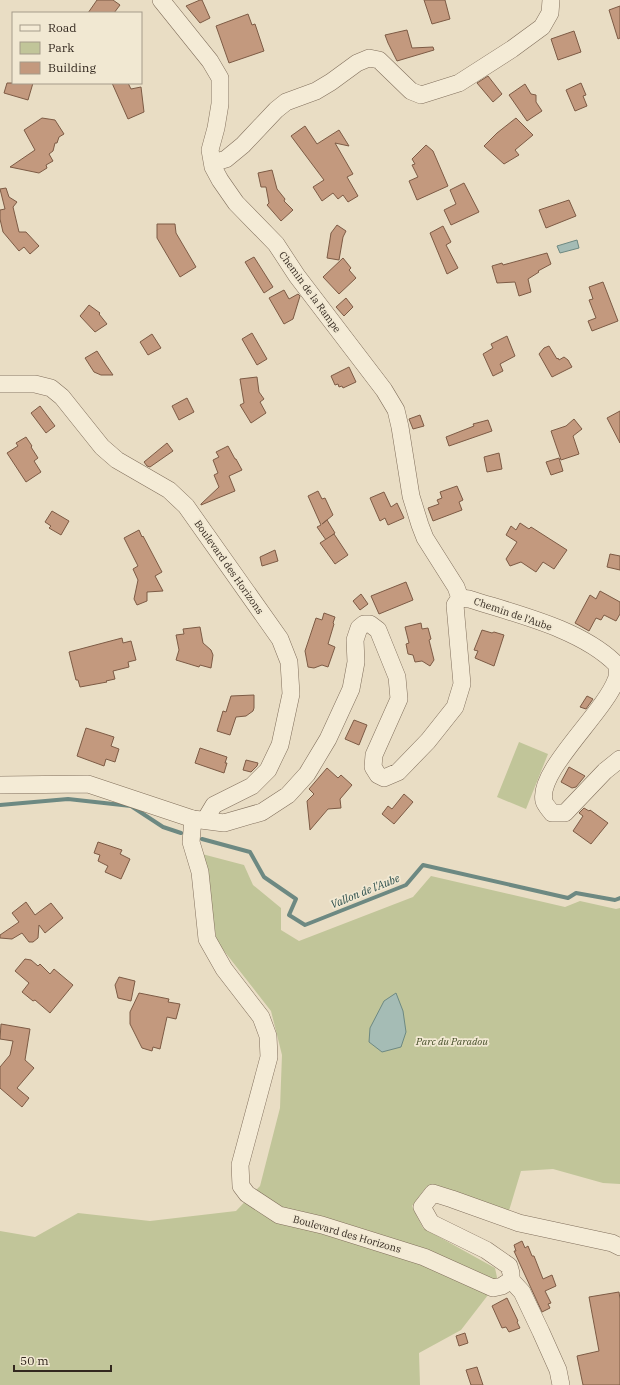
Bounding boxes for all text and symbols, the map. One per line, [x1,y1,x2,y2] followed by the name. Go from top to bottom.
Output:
[12,12,142,84] legend
[48,20,77,35] text: Road
[48,40,74,55] text: Park
[48,60,96,75] text: Building
[276,249,344,335] street label: Chemin de la Rampe
[192,517,267,617] street label: Boulevard des Horizons
[472,594,554,634] street label: Chemin de l'Aube
[328,871,402,911] water label: Vallon de l'Aube
[415,1035,488,1048] park label: Parc du Paradou
[291,1212,403,1256] street label: Boulevard des Horizons
[14,1347,111,1373] scale bar
[20,1353,49,1368] text: 50 m

